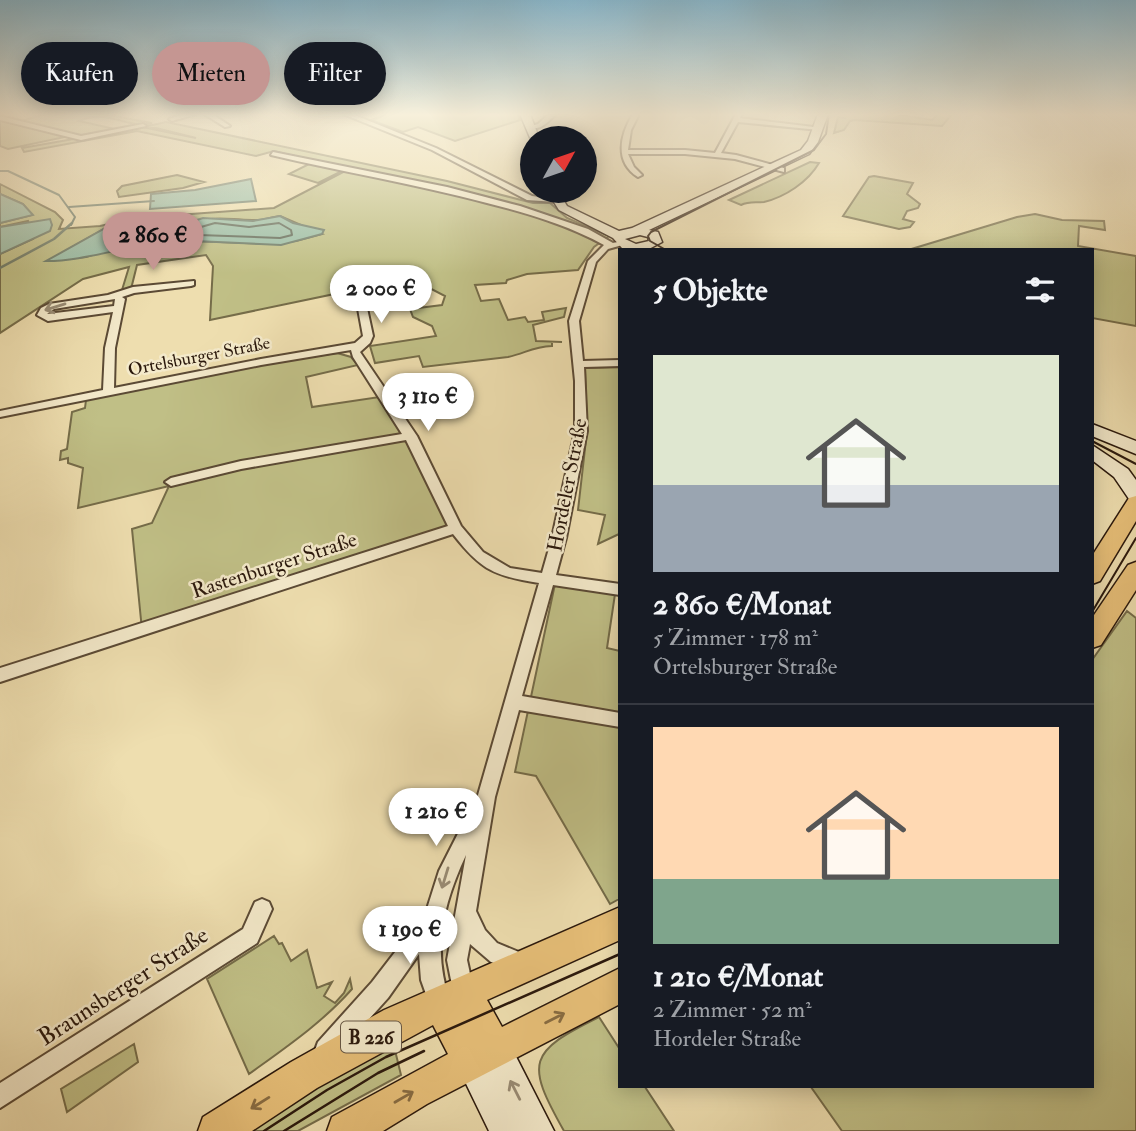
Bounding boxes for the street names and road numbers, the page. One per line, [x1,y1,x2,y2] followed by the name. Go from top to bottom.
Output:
[126,331,273,382] street label: Ortelsburger Straße
[541,416,594,554] street label: Hordeler Straße
[188,526,361,605] street label: Rastenburger Straße
[32,920,214,1053] street label: Braunsberger Straße
[341,1021,401,1052] road number: B 226

